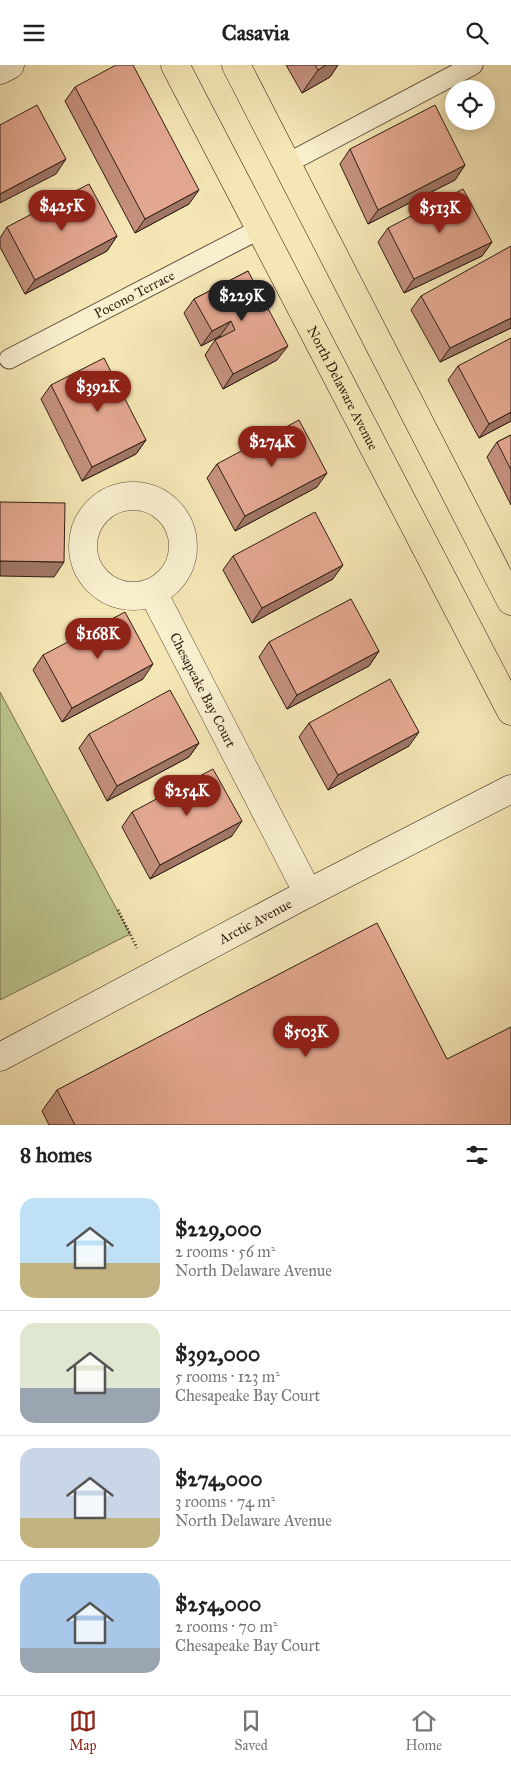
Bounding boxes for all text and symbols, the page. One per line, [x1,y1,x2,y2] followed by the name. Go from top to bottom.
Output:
[20,19,48,47] icon: menu
[222,19,289,46] text: Casavia
[463,19,491,47] icon: search
[445,80,495,130] map controls
[445,80,495,130] button: locate
[27,189,97,232] pin: $425K
[405,191,475,234] pin: $513K
[39,196,85,215] text: $425K
[419,198,461,217] text: $513K
[91,266,177,322] street label: Pocono Terrace
[207,279,277,322] pin: $229K
[219,286,265,305] text: $229K
[304,323,382,453] street label: North Delaware Avenue
[63,371,133,413] pin: $392K
[76,377,120,396] text: $392K
[237,425,307,468] pin: $274K
[249,432,295,451] text: $274K
[63,617,133,660] pin: $168K
[76,624,120,643] text: $168K
[166,629,240,750] street label: Chesapeake Bay Court
[152,775,222,817] pin: $254K
[165,781,209,800] text: $254K
[215,895,295,948] street label: Arctic Avenue
[271,1015,341,1058] pin: $503K
[284,1022,328,1041] text: $503K
[463,1141,491,1169] icon: filters
[20,1142,92,1168] text: 8 homes
[175,1216,262,1242] text: $229,000
[60,1218,120,1278] icon: home
[175,1242,275,1261] text: 2 rooms · 56 m²
[175,1261,332,1280] text: North Delaware Avenue
[175,1341,260,1367] text: $392,000
[60,1343,120,1403] icon: home
[175,1367,280,1386] text: 5 rooms · 123 m²
[175,1386,320,1405] text: Chesapeake Bay Court
[175,1466,262,1492] text: $274,000
[60,1468,120,1528] icon: home
[175,1492,275,1511] text: 3 rooms · 74 m²
[175,1511,332,1530] text: North Delaware Avenue
[175,1591,261,1617] text: $254,000
[60,1593,120,1653] icon: home
[175,1617,278,1636] text: 2 rooms · 70 m²
[175,1636,320,1655] text: Chesapeake Bay Court
[69,1707,97,1754] tab: Map
[235,1707,268,1754] tab: Saved
[406,1707,442,1754] tab: Home

